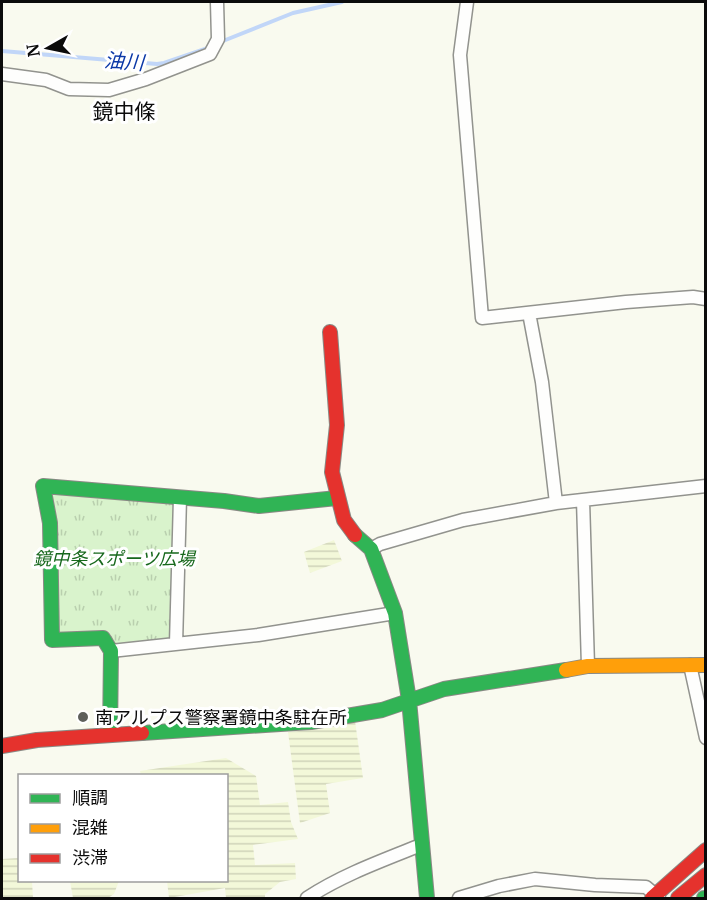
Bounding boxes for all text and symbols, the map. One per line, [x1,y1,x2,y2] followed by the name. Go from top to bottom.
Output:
[18,18,78,78] north arrow
[22,42,44,58] text: N
[103,47,147,75] water label: 油川
[93,98,156,125] district label: 鏡中條
[33,547,197,570] park label: 鏡中条スポーツ広場
[95,706,347,729] place label: 南アルプス警察署鏡中条駐在所
[76,710,90,724] marker: 南アルプス警察署鏡中条駐在所
[18,774,228,882] legend
[72,786,108,809] text: 順調
[72,816,108,839] text: 混雑
[72,846,108,869] text: 渋滞

